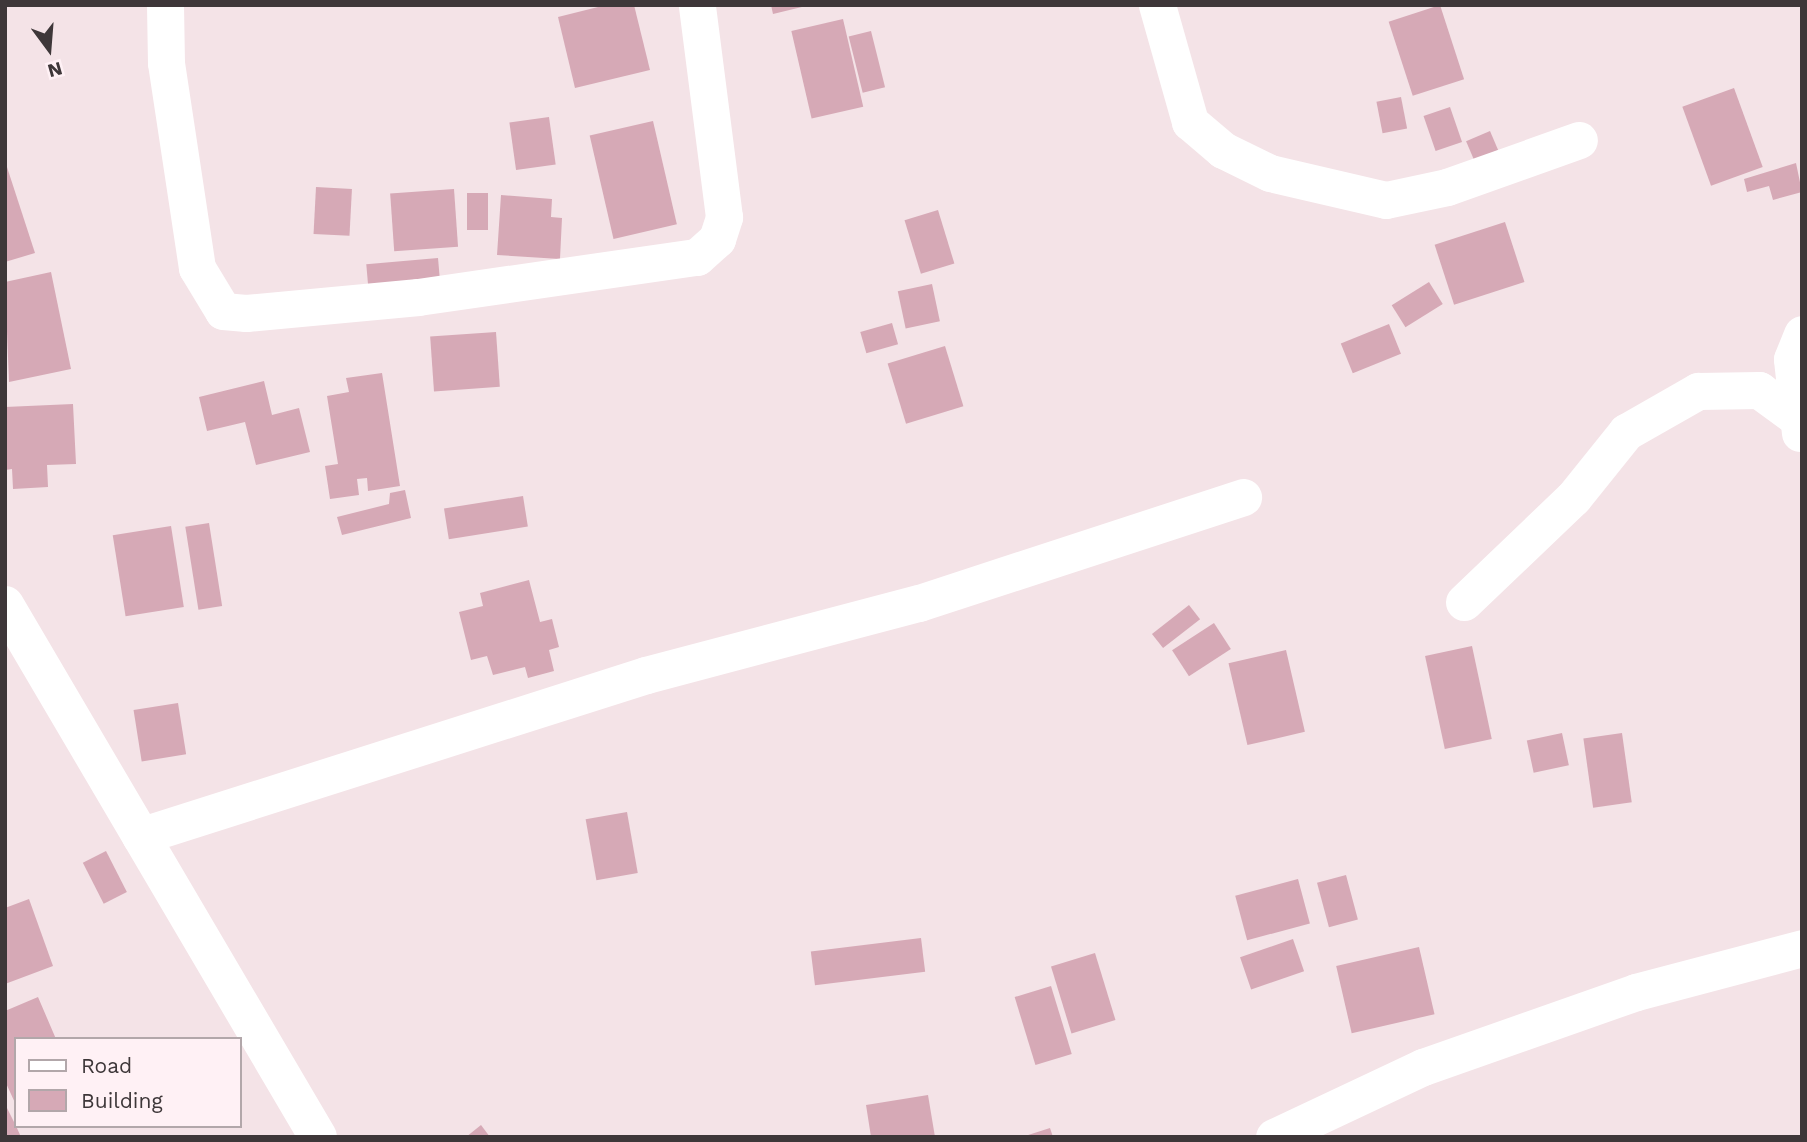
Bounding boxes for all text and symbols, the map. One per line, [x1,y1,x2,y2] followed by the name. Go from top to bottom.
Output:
[14,14,84,84] north arrow
[45,57,65,83] text: N
[14,1037,242,1128] legend
[81,1053,132,1078] text: Road
[81,1088,163,1113] text: Building

